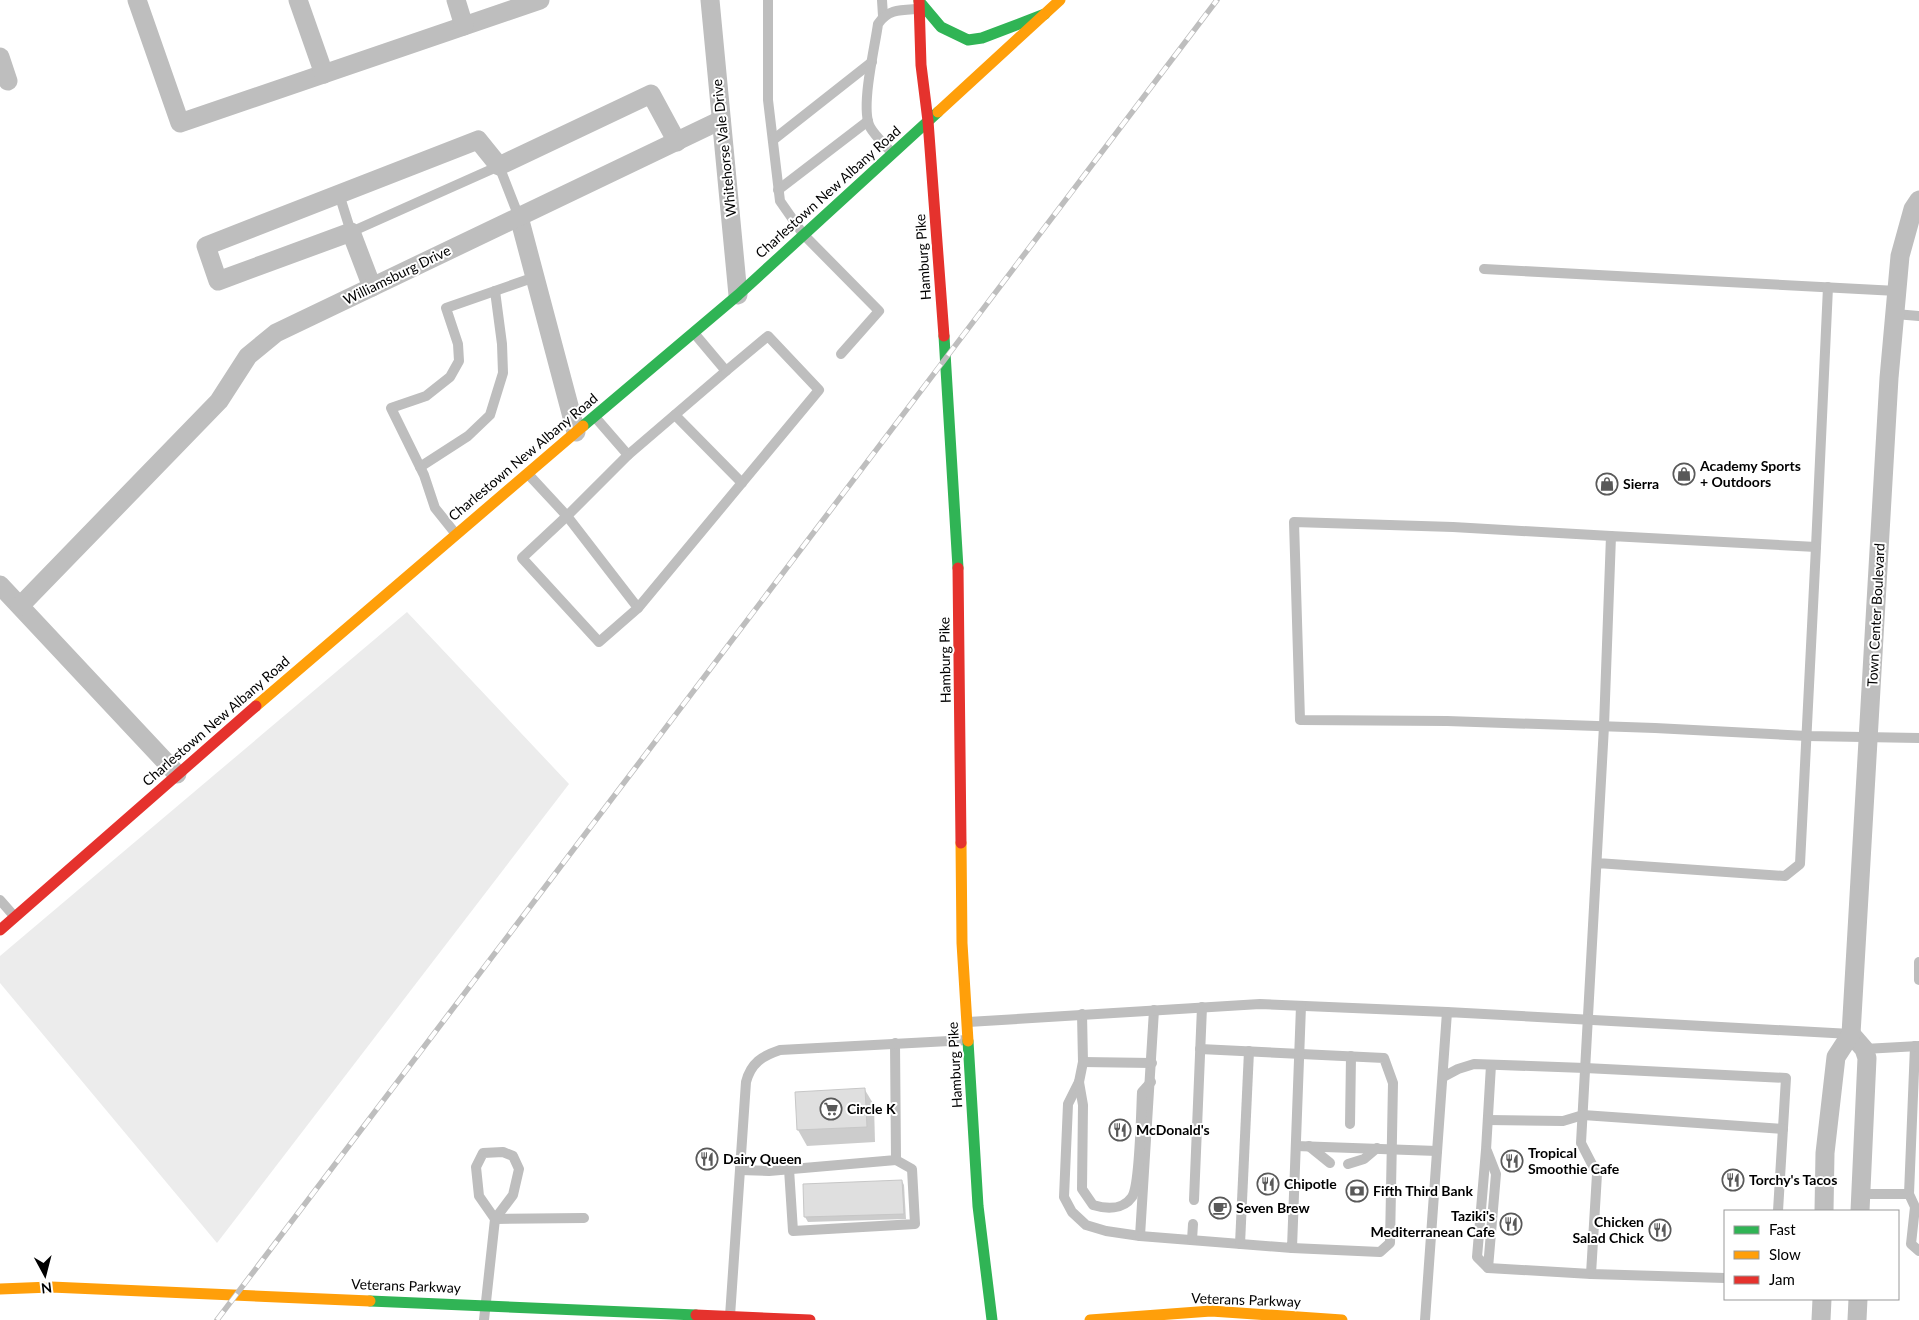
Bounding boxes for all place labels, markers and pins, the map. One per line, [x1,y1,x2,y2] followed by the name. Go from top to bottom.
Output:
[1699,457,1801,490] place label: Academy Sports + Outdoors
[1672,462,1696,486] shop icon: Academy Sports + Outdoors
[1595,472,1619,496] shop icon: Sierra
[1623,475,1659,492] place label: Sierra
[819,1097,843,1121] supermarket icon: Circle K
[847,1100,896,1117] place label: Circle K
[1108,1118,1132,1142] restaurant icon: McDonald's
[1136,1121,1210,1138] place label: McDonald's
[1528,1144,1620,1177] place label: Tropical Smoothie Cafe
[695,1147,719,1171] restaurant icon: Dairy Queen
[1500,1149,1524,1173] restaurant icon: Tropical Smoothie Cafe
[723,1150,802,1167] place label: Dairy Queen
[1721,1168,1745,1192] restaurant icon: Torchy's Tacos
[1749,1171,1837,1188] place label: Torchy's Tacos
[1256,1172,1280,1196] restaurant icon: Chipotle
[1284,1175,1337,1192] place label: Chipotle
[1345,1179,1369,1203] bank icon: Fifth Third Bank
[1373,1182,1473,1199] place label: Fifth Third Bank
[1208,1196,1232,1220] cafe icon: Seven Brew
[1236,1199,1310,1216] place label: Seven Brew
[1371,1207,1496,1240] place label: Taziki's Mediterranean Cafe
[1499,1212,1523,1236] restaurant icon: Taziki's Mediterranean Cafe
[1572,1213,1645,1246] place label: Chicken Salad Chick
[1648,1218,1672,1242] restaurant icon: Chicken Salad Chick

